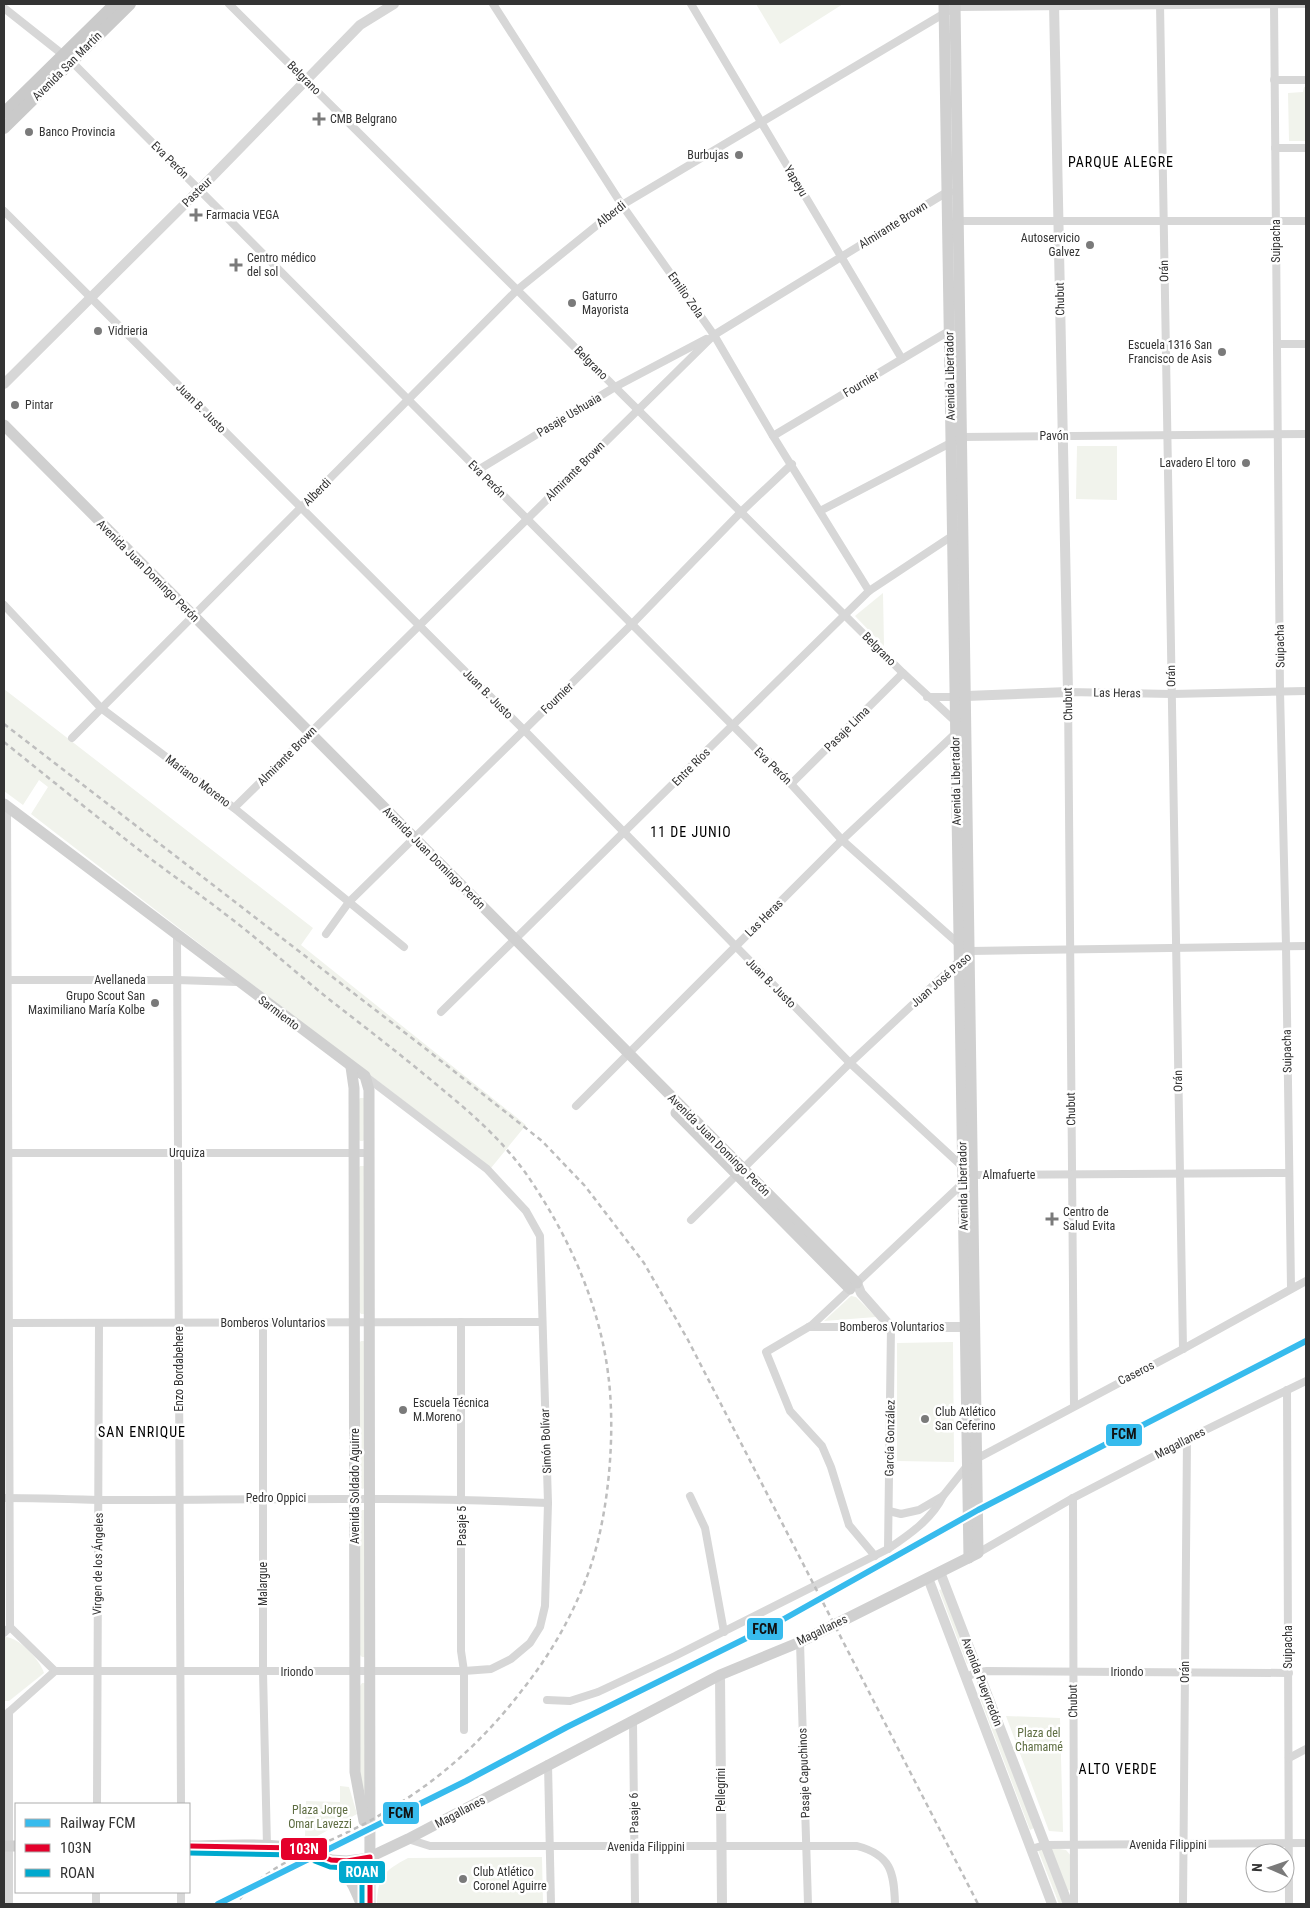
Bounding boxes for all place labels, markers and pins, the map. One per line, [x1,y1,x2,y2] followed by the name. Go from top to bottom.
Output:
[312,112,326,126] marker: CMB Belgrano
[330,112,397,126] place label: CMB Belgrano
[39,125,116,139] place label: Banco Provincia
[23,126,35,138] marker: Banco Provincia
[687,148,729,162] place label: Burbujas
[733,149,745,161] marker: Burbujas
[206,208,279,222] place label: Farmacia VEGA
[190,209,202,221] marker: Farmacia VEGA
[1021,231,1080,259] place label: Autoservicio Galvez
[1084,239,1096,251] marker: Autoservicio Galvez
[247,251,316,279] place label: Centro médico del sol
[229,258,243,272] marker: Centro médico del sol
[582,289,629,317] place label: Gaturro Mayorista
[566,297,578,309] marker: Gaturro Mayorista
[108,324,148,338] place label: Vidrieria
[92,325,104,337] marker: Vidrieria
[1128,338,1212,366] place label: Escuela 1316 San Francisco de Asis
[1216,346,1228,358] marker: Escuela 1316 San Francisco de Asis
[25,398,54,412] place label: Pintar
[9,399,21,411] marker: Pintar
[1159,456,1236,470] place label: Lavadero El toro
[1240,457,1252,469] marker: Lavadero El toro
[28,989,145,1017] place label: Grupo Scout San Maximiliano María Kolbe
[149,997,161,1009] marker: Grupo Scout San Maximiliano María Kolbe
[1063,1205,1115,1233] place label: Centro de Salud Evita
[1045,1212,1059,1226] marker: Centro de Salud Evita
[413,1396,489,1424] place label: Escuela Técnica M.Moreno
[397,1404,409,1416] marker: Escuela Técnica M.Moreno
[935,1405,996,1433] place label: Club Atlético San Ceferino
[919,1413,931,1425] marker: Club Atlético San Ceferino
[473,1865,547,1893] place label: Club Atlético Coronel Aguirre
[457,1873,469,1885] marker: Club Atlético Coronel Aguirre

